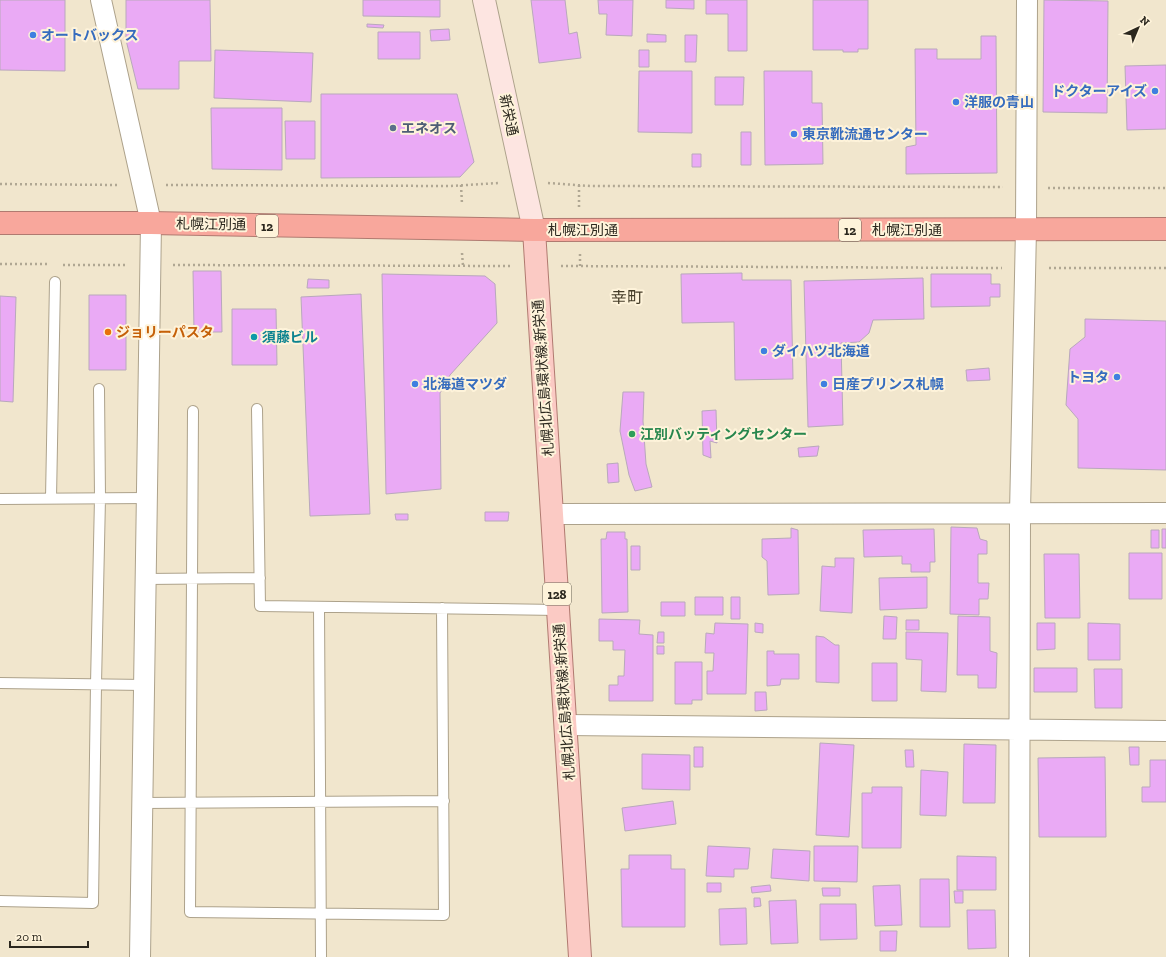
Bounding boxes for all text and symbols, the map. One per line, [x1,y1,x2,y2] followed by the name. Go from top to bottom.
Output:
[1118,8,1158,48] north arrow
[1137,14,1153,29] text: N
[41,27,139,44] place label: オートバックス
[28,30,38,40] marker: オートバックス
[1051,83,1147,100] place label: ドクターアイズ
[1150,86,1160,96] marker: ドクターアイズ
[496,93,521,137] street label: 新栄通
[964,94,1034,111] place label: 洋服の青山
[951,97,961,107] marker: 洋服の青山
[401,120,457,137] place label: エネオス
[388,123,398,133] marker: エネオス
[802,126,928,143] place label: 東京靴流通センター
[789,129,799,139] marker: 東京靴流通センター
[176,215,246,234] street label: 札幌江別通
[256,215,278,237] road number: 12
[839,219,861,241] road number: 12
[548,222,618,239] street label: 札幌江別通
[872,222,942,239] street label: 札幌江別通
[611,288,643,307] district label: 幸町
[530,299,557,457] street label: 札幌北広島環状線;新栄通
[116,324,214,341] place label: ジョリーパスタ
[103,327,113,337] marker: ジョリーパスタ
[262,329,318,346] place label: 須藤ビル
[249,332,259,342] marker: 須藤ビル
[772,343,870,360] place label: ダイハツ北海道
[759,346,769,356] marker: ダイハツ北海道
[1067,369,1109,386] place label: トヨタ
[1112,372,1122,382] marker: トヨタ
[423,376,507,393] place label: 北海道マツダ
[832,376,944,393] place label: 日産プリンス札幌
[410,379,420,389] marker: 北海道マツダ
[819,379,829,389] marker: 日産プリンス札幌
[640,426,807,443] place label: 江別バッティングセンター
[627,429,637,439] marker: 江別バッティングセンター
[543,583,571,605] road number: 128
[551,623,578,781] street label: 札幌北広島環状線;新栄通
[10,923,88,949] scale bar
[16,930,43,944] text: 20 m

